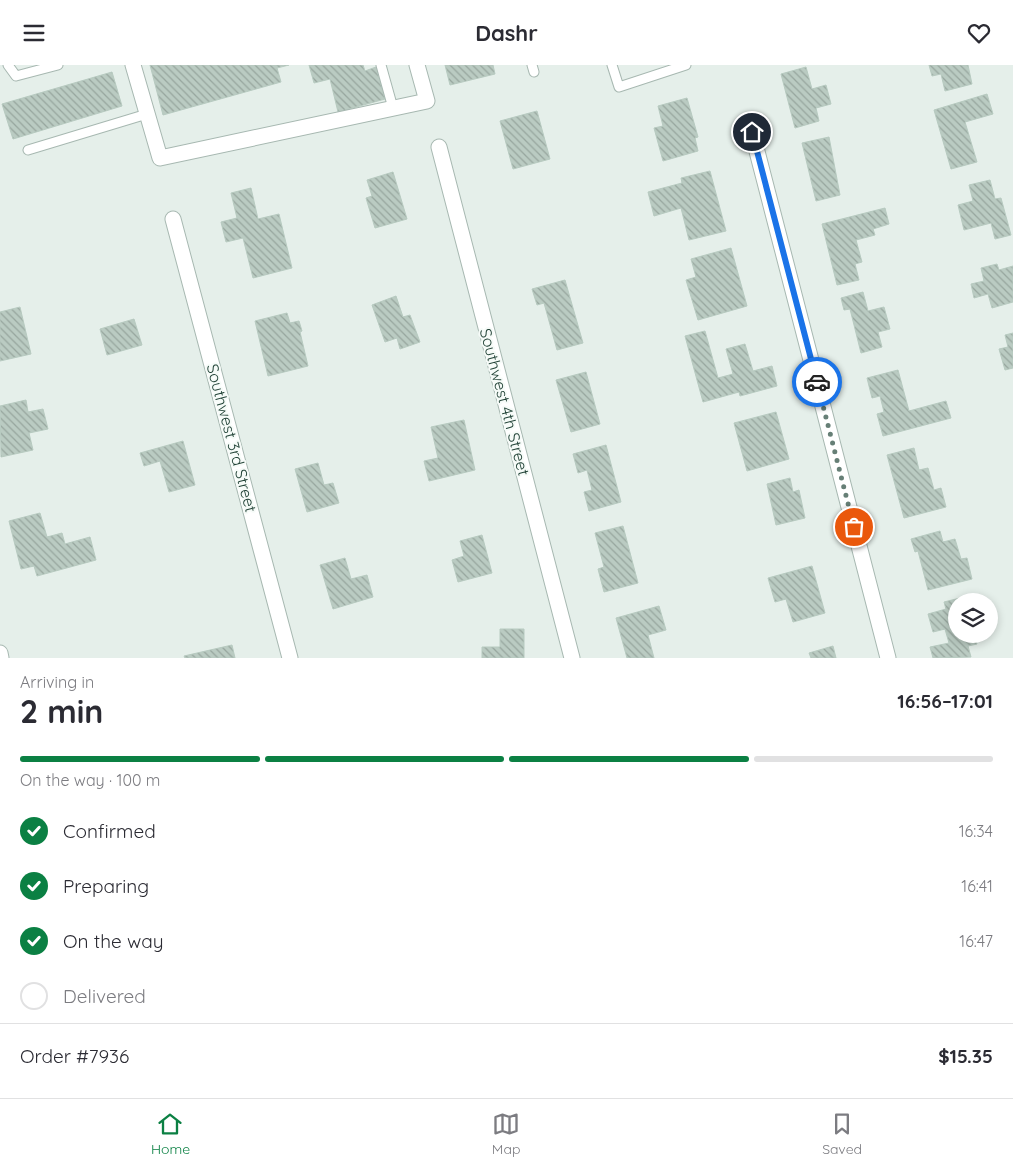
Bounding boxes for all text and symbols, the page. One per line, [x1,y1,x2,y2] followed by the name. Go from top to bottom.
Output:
[20,19,48,47] icon: menu
[475,19,538,47] text: Dashr
[965,19,993,47] icon: heart
[731,111,773,153] pin
[738,118,766,146] icon: home
[476,326,534,478] street label: Southwest 4th Street
[792,357,842,407] courier
[203,362,261,514] street label: Southwest 3rd Street
[803,368,831,396] icon: car
[833,506,875,548] pin
[840,513,868,541] icon: bag
[948,593,998,643] map controls
[948,593,998,643] button: layers
[20,672,94,692] text: Arriving in
[897,689,993,713] text: 16:56–17:01
[20,691,103,731] text: 2 min
[20,770,160,790] text: On the way · 100 m
[20,817,48,845] icon: check
[63,819,156,843] text: Confirmed
[959,821,993,841] text: 16:34
[20,872,48,900] icon: check
[63,874,149,898] text: Preparing
[961,876,993,896] text: 16:41
[20,927,48,955] icon: check
[63,929,164,953] text: On the way
[959,931,993,951] text: 16:47
[63,984,146,1008] text: Delivered
[20,1044,129,1068] text: Order #7936
[938,1044,993,1068] text: $15.35
[151,1110,190,1158] tab: Home
[492,1110,520,1158] tab: Map
[822,1110,862,1158] tab: Saved

